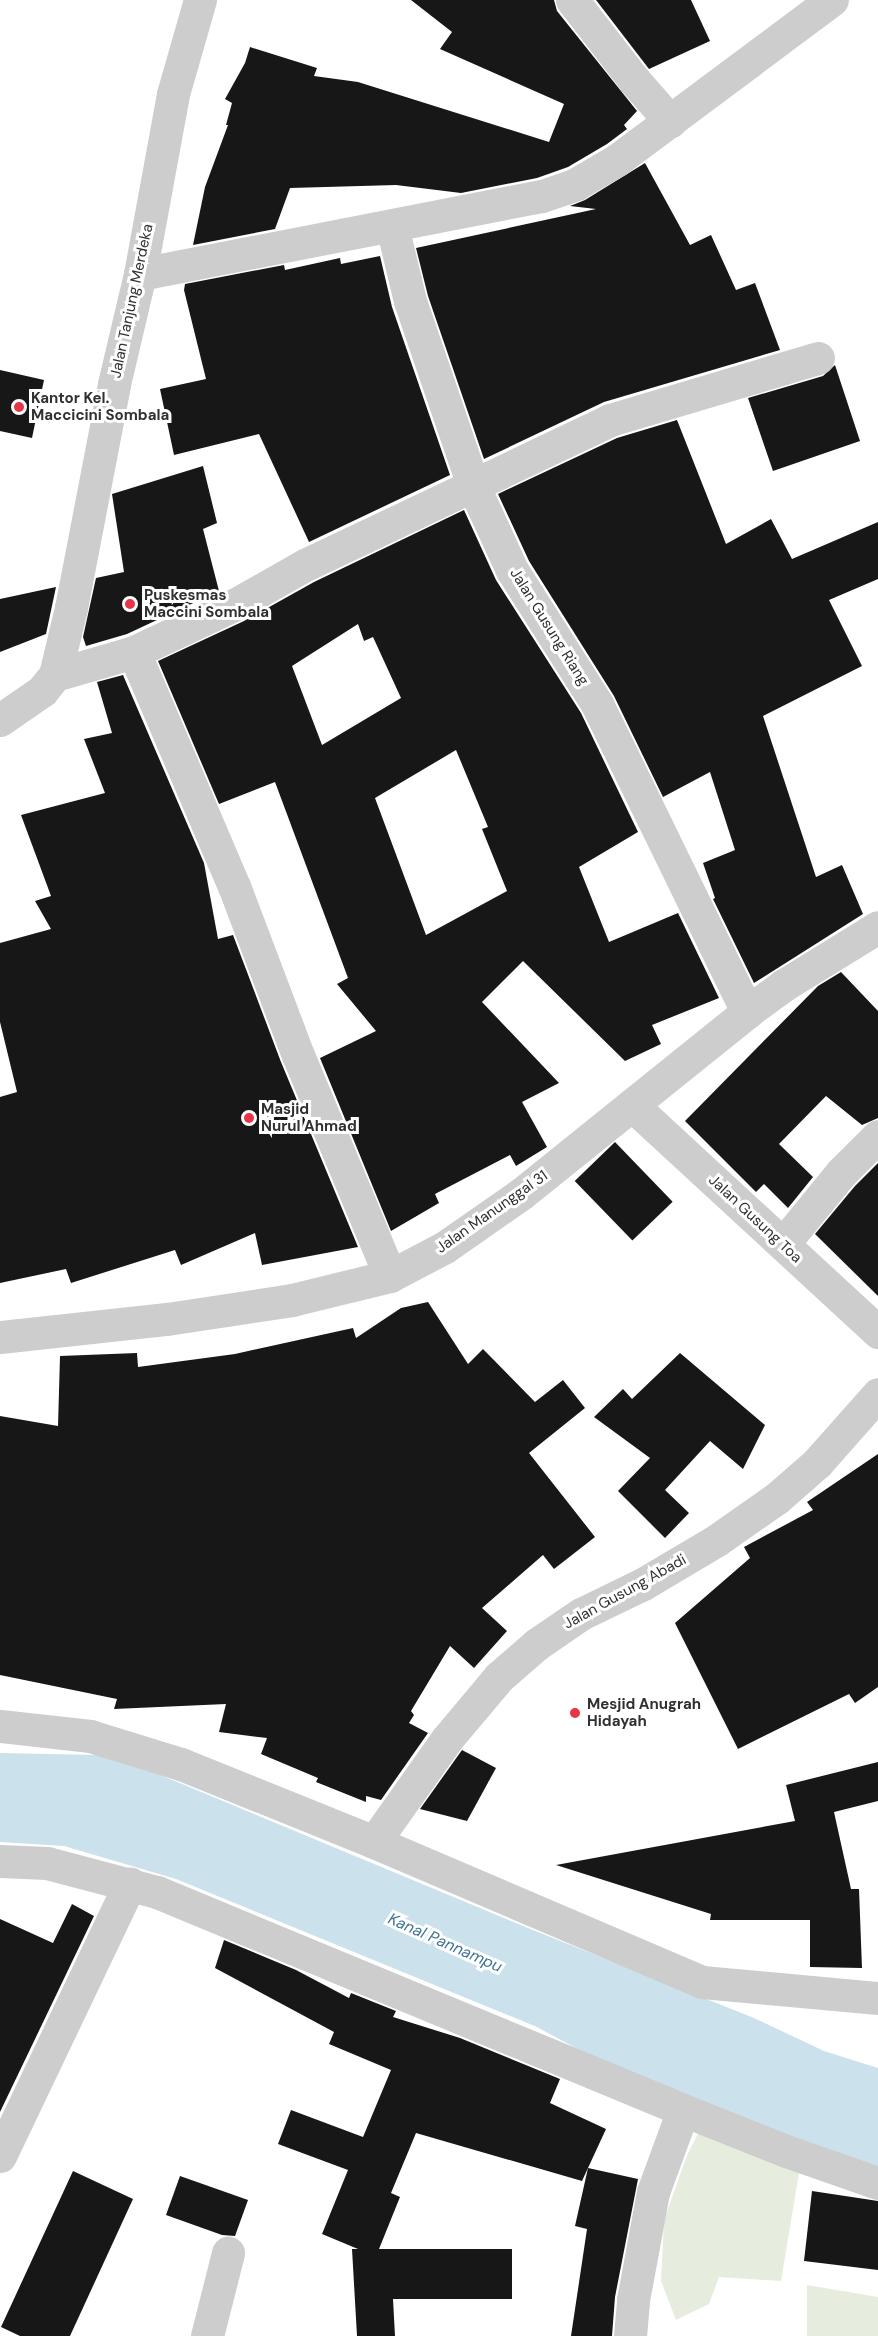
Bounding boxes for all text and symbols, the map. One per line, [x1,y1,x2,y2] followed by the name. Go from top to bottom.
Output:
[107,222,157,380] street label: Jalan Tanjung Merdeka
[31,389,169,424] place label: Kantor Kel. Maccicini Sombala
[12,400,26,414] marker: Kantor Kel. Maccicini Sombala
[506,565,592,689] street label: Jalan Gusung Riang
[144,586,269,621] place label: Puskesmas Maccini Sombala
[121,595,139,613] marker: Puskesmas Maccini Sombala
[261,1100,357,1135] place label: Masjid Nurul Ahmad
[242,1111,256,1125] marker: Masjid Nurul Ahmad
[433,1167,551,1257] street label: Jalan Manunggal 31
[705,1171,805,1267] street label: Jalan Gusung Toa
[561,1551,689,1633] street label: Jalan Gusung Abadi
[587,1695,701,1730] place label: Mesjid Anugrah Hidayah
[568,1706,582,1720] marker: Mesjid Anugrah Hidayah
[385,1909,505,1977] water label: Kanal Pannampu

